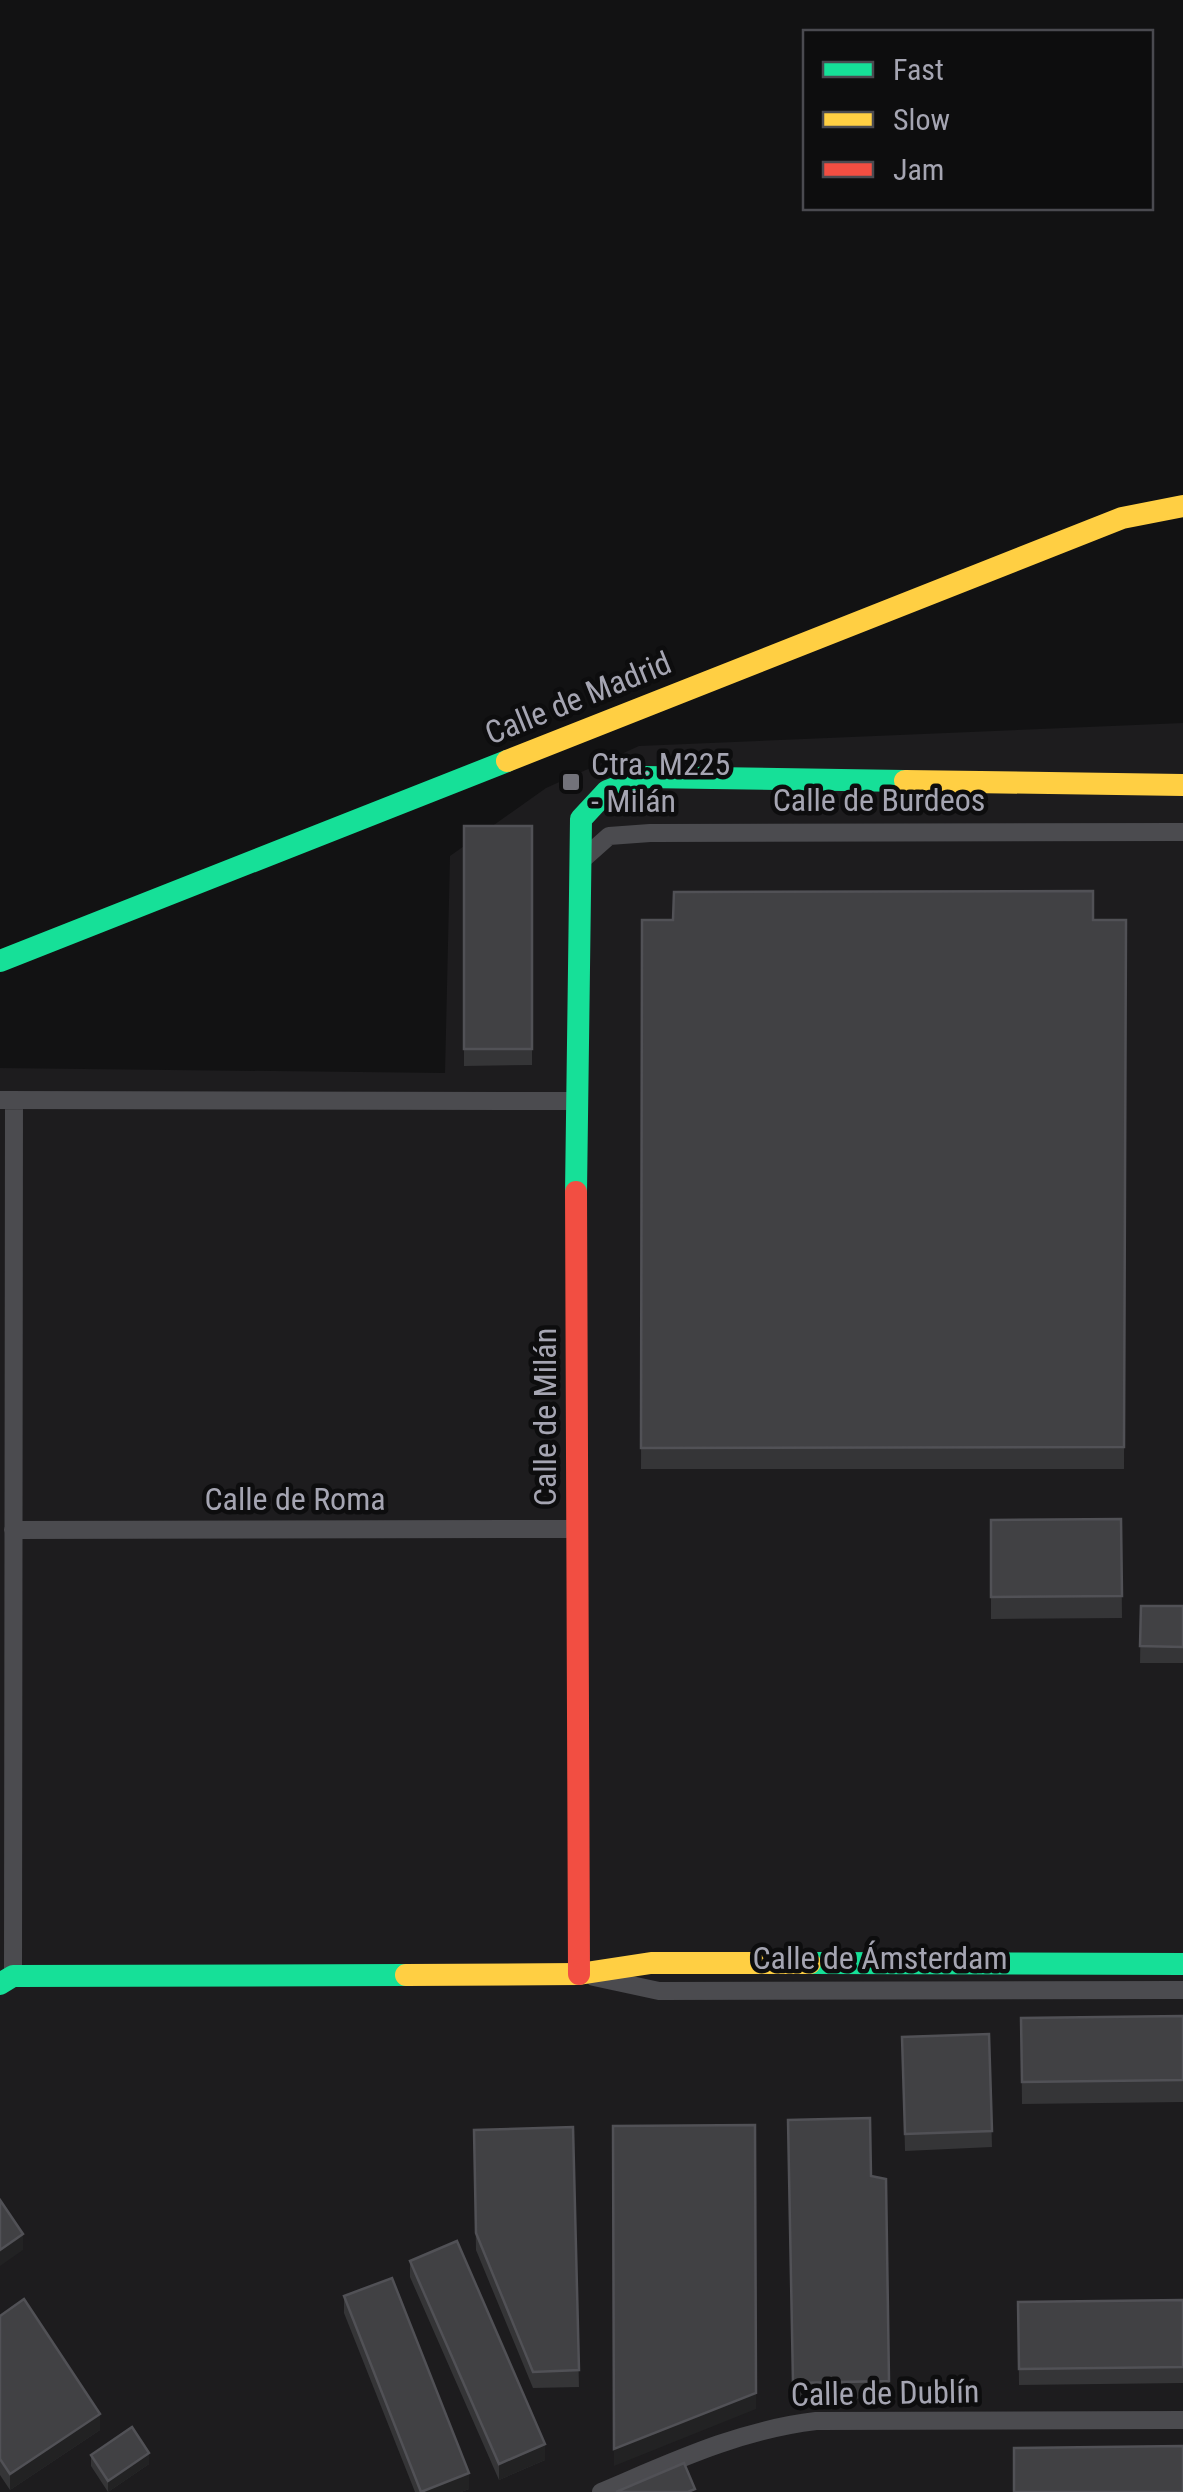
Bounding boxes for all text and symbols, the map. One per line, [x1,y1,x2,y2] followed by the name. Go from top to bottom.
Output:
[803,30,1153,210] legend
[893,52,944,87] text: Fast
[893,102,950,137] text: Slow
[893,152,944,187] text: Jam
[480,643,676,753] street label: Calle de Madrid
[591,745,730,820] place label: Ctra. M225 - Milán
[560,771,582,793] marker: Ctra. M225 - Milán
[773,781,985,819] street label: Calle de Burdeos
[526,1328,564,1506] street label: Calle de Milán
[204,1480,386,1518] street label: Calle de Roma
[752,1939,1008,1977] street label: Calle de Ámsterdam
[790,2372,980,2414] street label: Calle de Dublín

